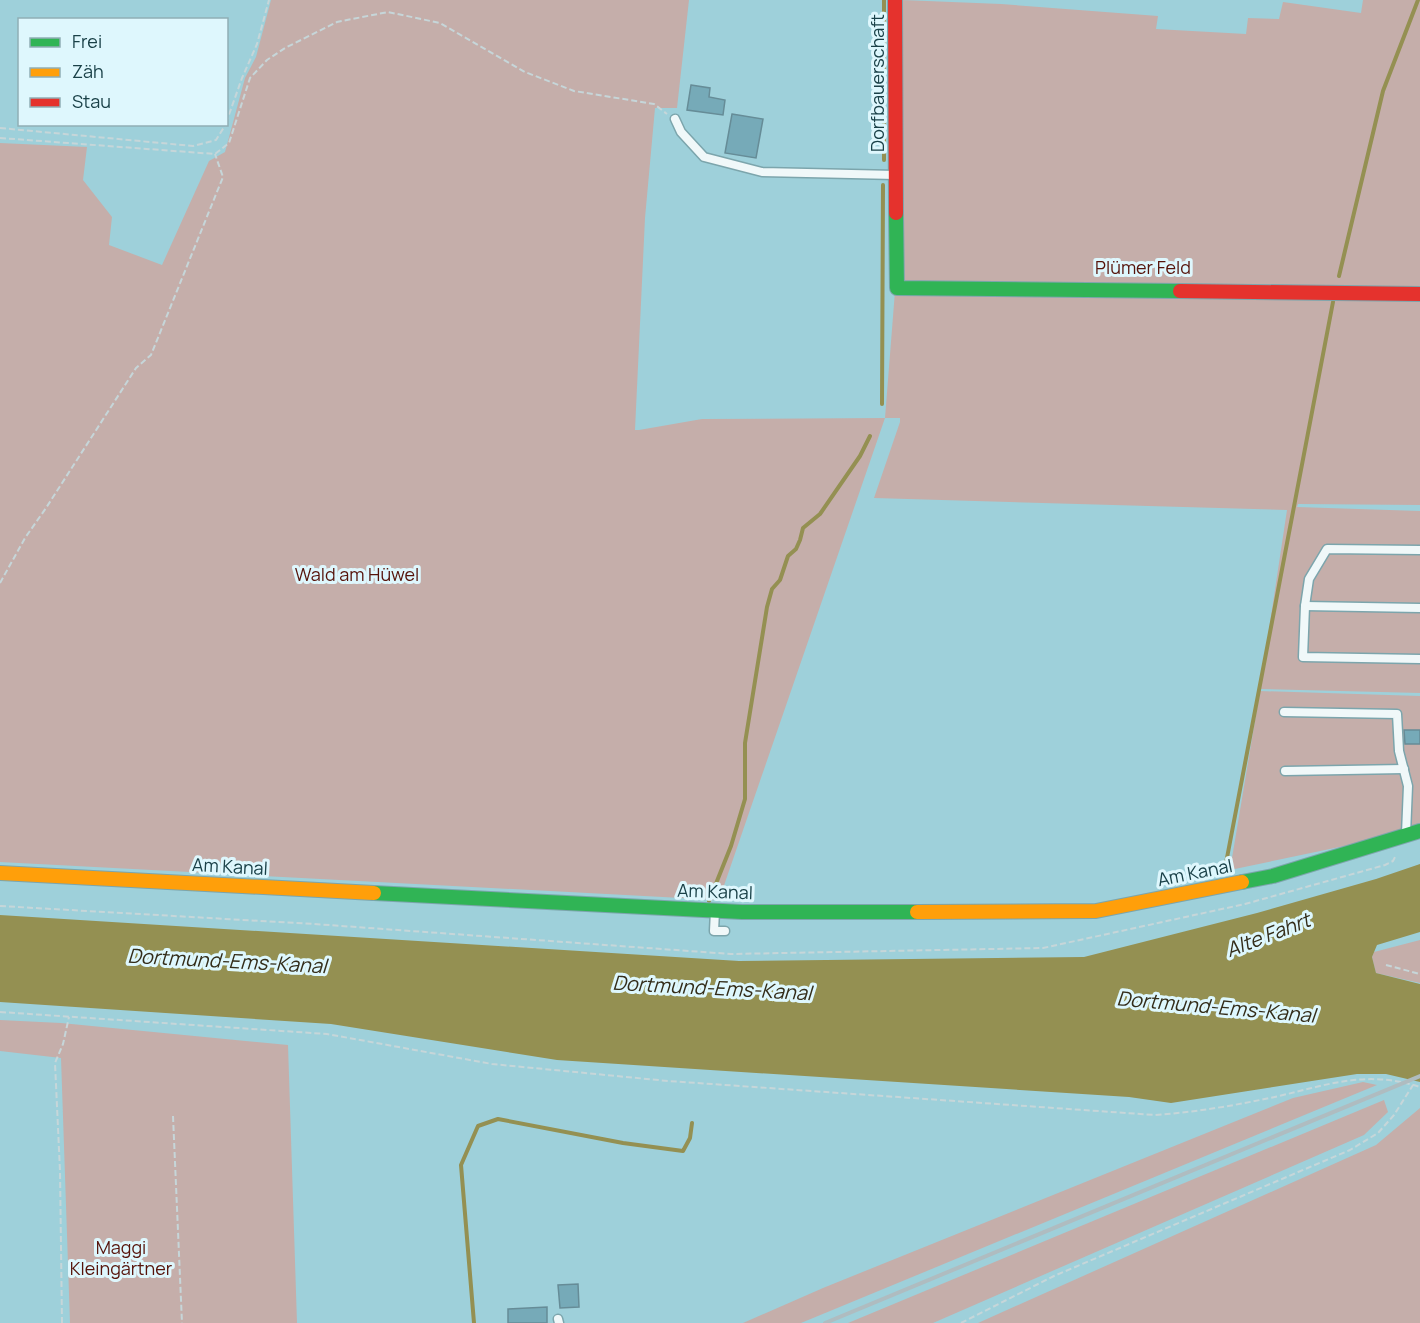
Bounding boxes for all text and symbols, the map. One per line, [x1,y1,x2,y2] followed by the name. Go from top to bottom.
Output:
[865,14,889,152] street label: Dorfbauerschaft
[18,18,228,126] legend
[72,29,102,53] text: Frei
[72,59,104,83] text: Zäh
[72,89,111,113] text: Stau
[1095,255,1191,279] park label: Plümer Feld
[295,562,419,586] park label: Wald am Hüwel
[192,852,269,880] street label: Am Kanal
[1155,853,1234,891] street label: Am Kanal
[677,878,753,904] street label: Am Kanal
[1222,905,1316,963] water label: Alte Fahrt
[127,942,330,979] water label: Dortmund-Ems-Kanal
[612,969,815,1006] water label: Dortmund-Ems-Kanal
[1116,984,1319,1029] water label: Dortmund-Ems-Kanal
[70,1235,173,1280] park label: Maggi Kleingärtner

